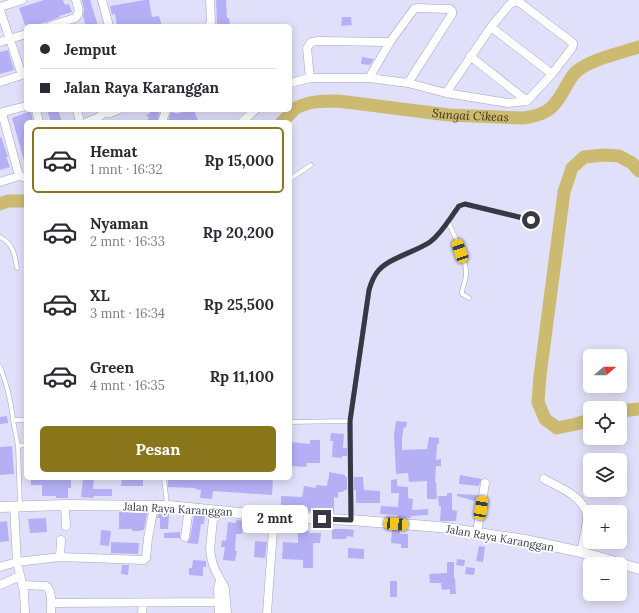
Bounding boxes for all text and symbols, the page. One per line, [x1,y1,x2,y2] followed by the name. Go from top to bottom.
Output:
[64,40,117,59] text: Jemput
[64,78,219,97] text: Jalan Raya Karanggan
[431,105,509,124] water label: Sungai Cikeas
[42,142,78,178] icon: car
[90,142,138,161] text: Hemat
[205,151,274,170] text: Rp 15,000
[90,161,162,178] text: 1 mnt · 16:32
[522,211,540,229] route start
[42,214,78,250] icon: car
[90,214,149,233] text: Nyaman
[203,223,274,242] text: Rp 20,200
[90,233,165,250] text: 2 mnt · 16:33
[450,238,470,264] car
[42,286,78,322] icon: car
[90,286,110,305] text: XL
[204,295,274,314] text: Rp 25,500
[90,305,165,322] text: 3 mnt · 16:34
[583,349,627,393] north arrow
[583,349,627,601] map controls
[42,358,78,394] icon: car
[90,358,134,377] text: Green
[210,367,274,386] text: Rp 11,100
[90,377,165,394] text: 4 mnt · 16:35
[583,401,627,445] button: locate
[40,426,276,472] button: Pesan
[583,453,627,497] button: layers
[473,495,489,521] car
[122,499,233,519] street label: Jalan Raya Karanggan
[242,505,308,533] callout: 2 mnt
[583,505,627,549] button: +
[257,510,293,527] text: 2 mnt
[313,510,331,528] route end
[384,517,408,531] car
[444,521,555,554] street label: Jalan Raya Karanggan
[583,557,627,601] button: −

